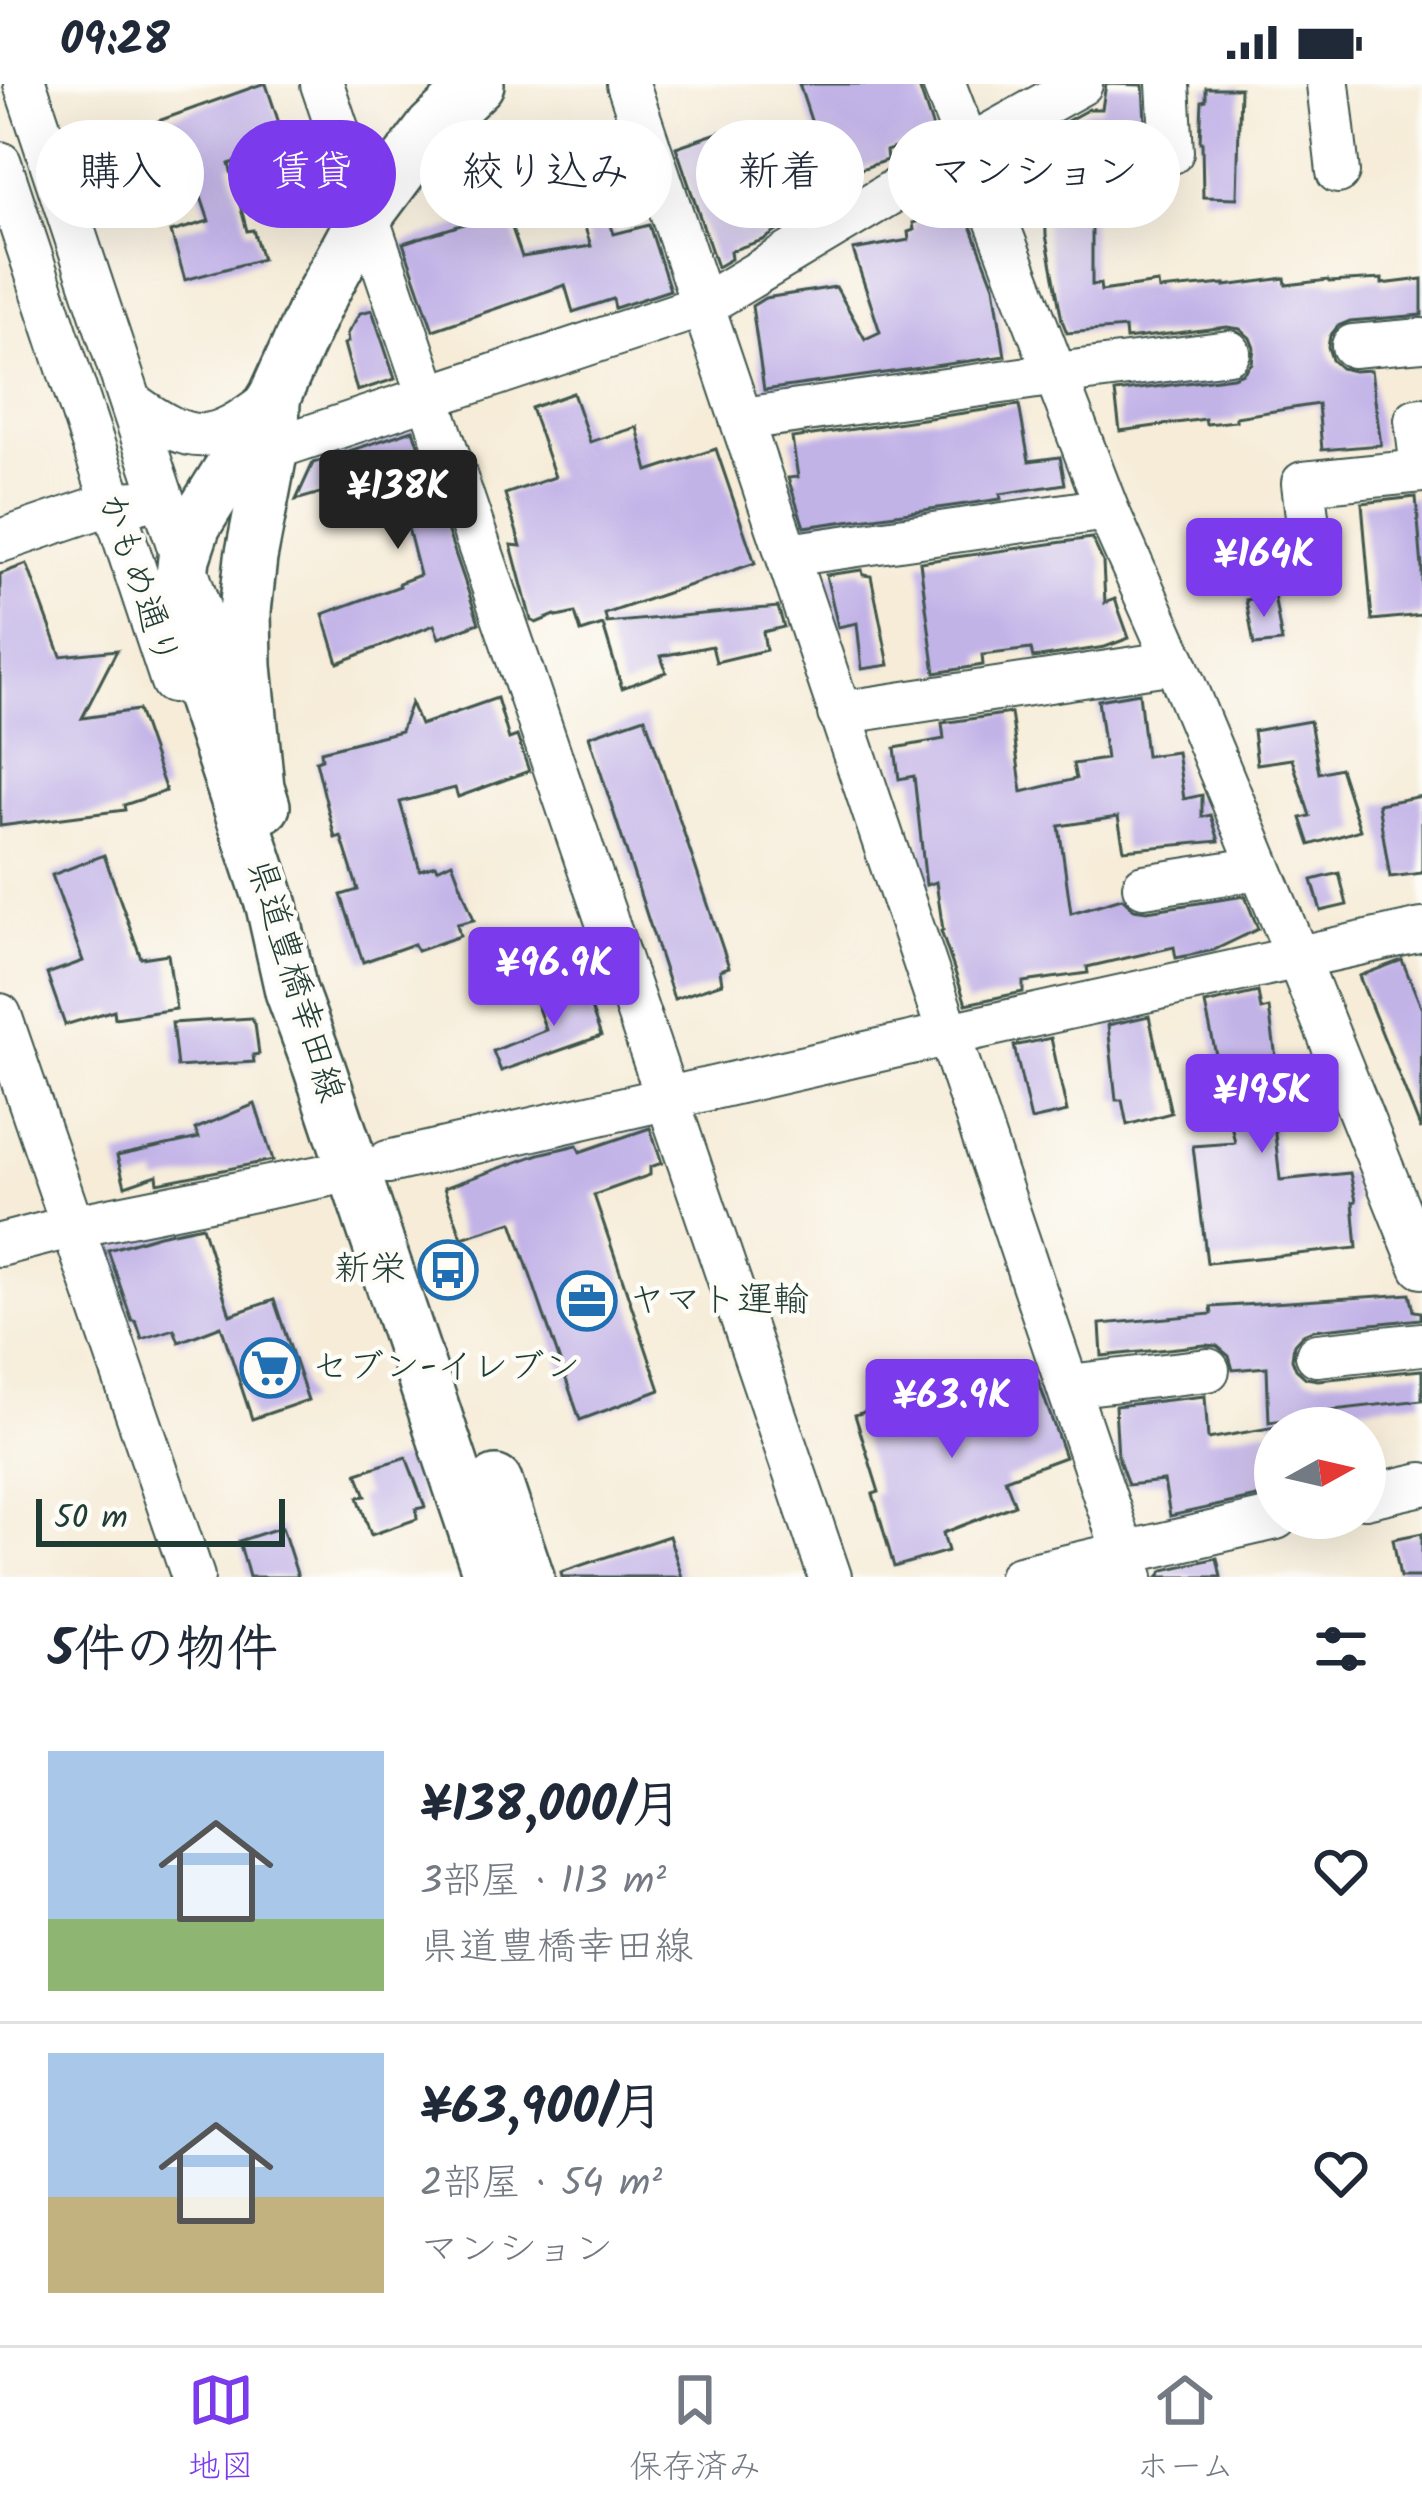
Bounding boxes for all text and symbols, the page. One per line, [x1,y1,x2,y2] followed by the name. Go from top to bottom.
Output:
[60,6,170,78] text: 09:28
[36,120,204,228] chip: 購入
[228,120,396,228] chip: 賃貸
[420,120,672,228] chip: 絞り込み
[696,120,864,228] chip: 新着
[888,120,1180,228] chip: マンション
[314,450,482,552] pin: ¥138K
[346,458,450,520] text: ¥138K
[81,486,193,674] street label: かもめ通り
[1180,518,1348,620] pin: ¥164K
[1213,526,1315,588] text: ¥164K
[230,852,358,1110] street label: 県道豊橋幸田線
[456,927,652,1029] pin: ¥96.9K
[495,935,613,997] text: ¥96.9K
[1178,1054,1346,1156] pin: ¥195K
[1213,1062,1311,1124] text: ¥195K
[417,1239,479,1301] bus stop icon: 新栄
[334,1242,406,1299] place label: 新栄
[556,1270,618,1332] office icon: ヤマト運輸
[629,1273,809,1330] place label: ヤマト運輸
[239,1337,301,1399] supermarket icon: セブン-イレブン
[312,1340,581,1397] place label: セブン-イレブン
[854,1359,1050,1461] pin: ¥63.9K
[893,1367,1011,1429] text: ¥63.9K
[1254,1407,1386,1539] north arrow
[1254,1407,1386,1539] map controls
[36,1493,285,1546] scale bar
[54,1493,128,1546] text: 50 m
[48,1611,278,1692] text: 5件の物件
[1308,1616,1374,1682] icon: filters
[420,1767,682,1848] text: ¥138,000/月
[144,1799,288,1943] icon: home
[1308,1838,1374,1904] icon: heart
[420,1852,666,1914] text: 3部屋 · 113 m²
[420,1918,693,1980] text: 県道豊橋幸田線
[420,2069,664,2150] text: ¥63,900/月
[144,2101,288,2245] icon: home
[1308,2140,1374,2206] icon: heart
[420,2154,662,2216] text: 2部屋 · 54 m²
[420,2220,613,2282] text: マンション
[188,2367,254,2495] tab: 地図
[629,2367,761,2495] tab: 保存済み
[1137,2367,1234,2495] tab: ホーム

